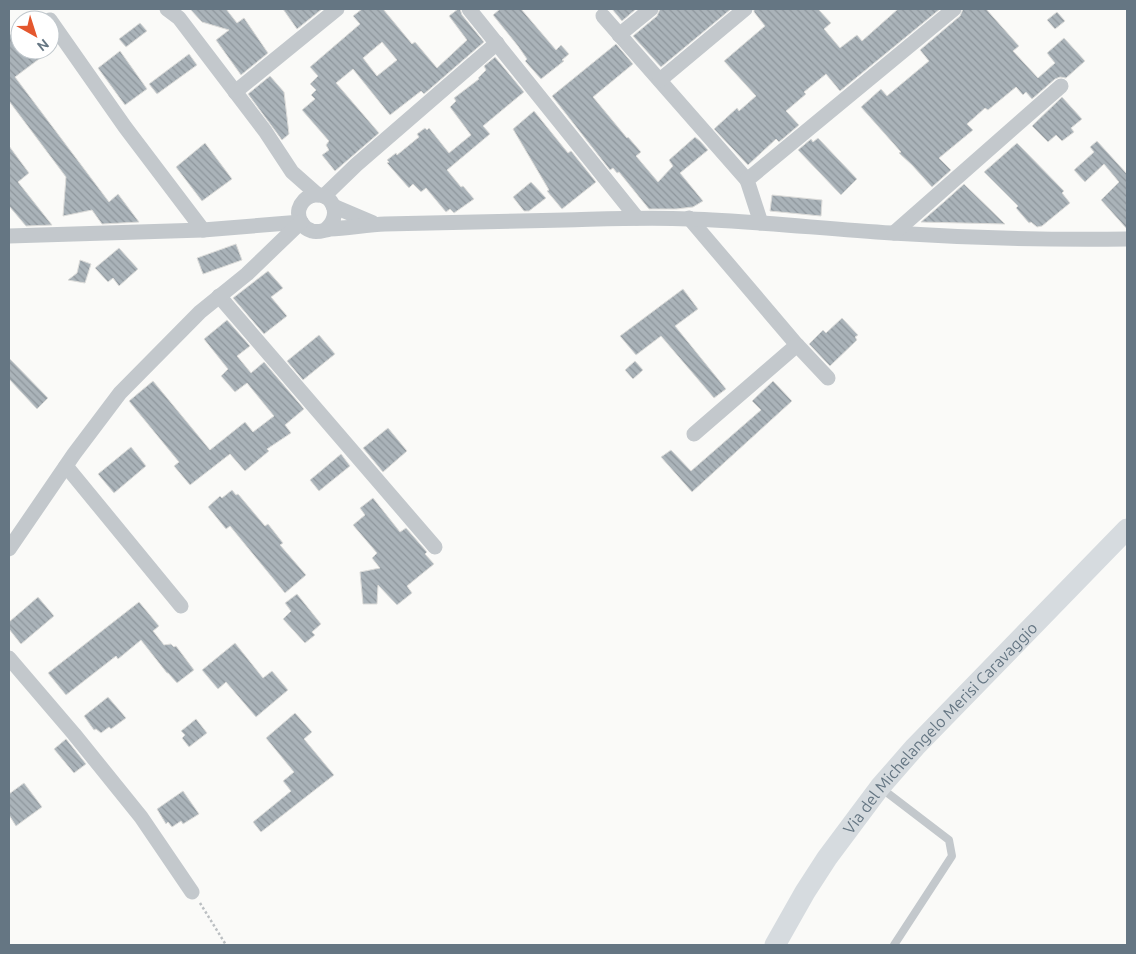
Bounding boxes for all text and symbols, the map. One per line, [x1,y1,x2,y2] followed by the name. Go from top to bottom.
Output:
[10,10,60,60] north arrow
[34,36,52,55] text: N
[839,618,1041,837] street label: Via del Michelangelo Merisi Caravaggio

